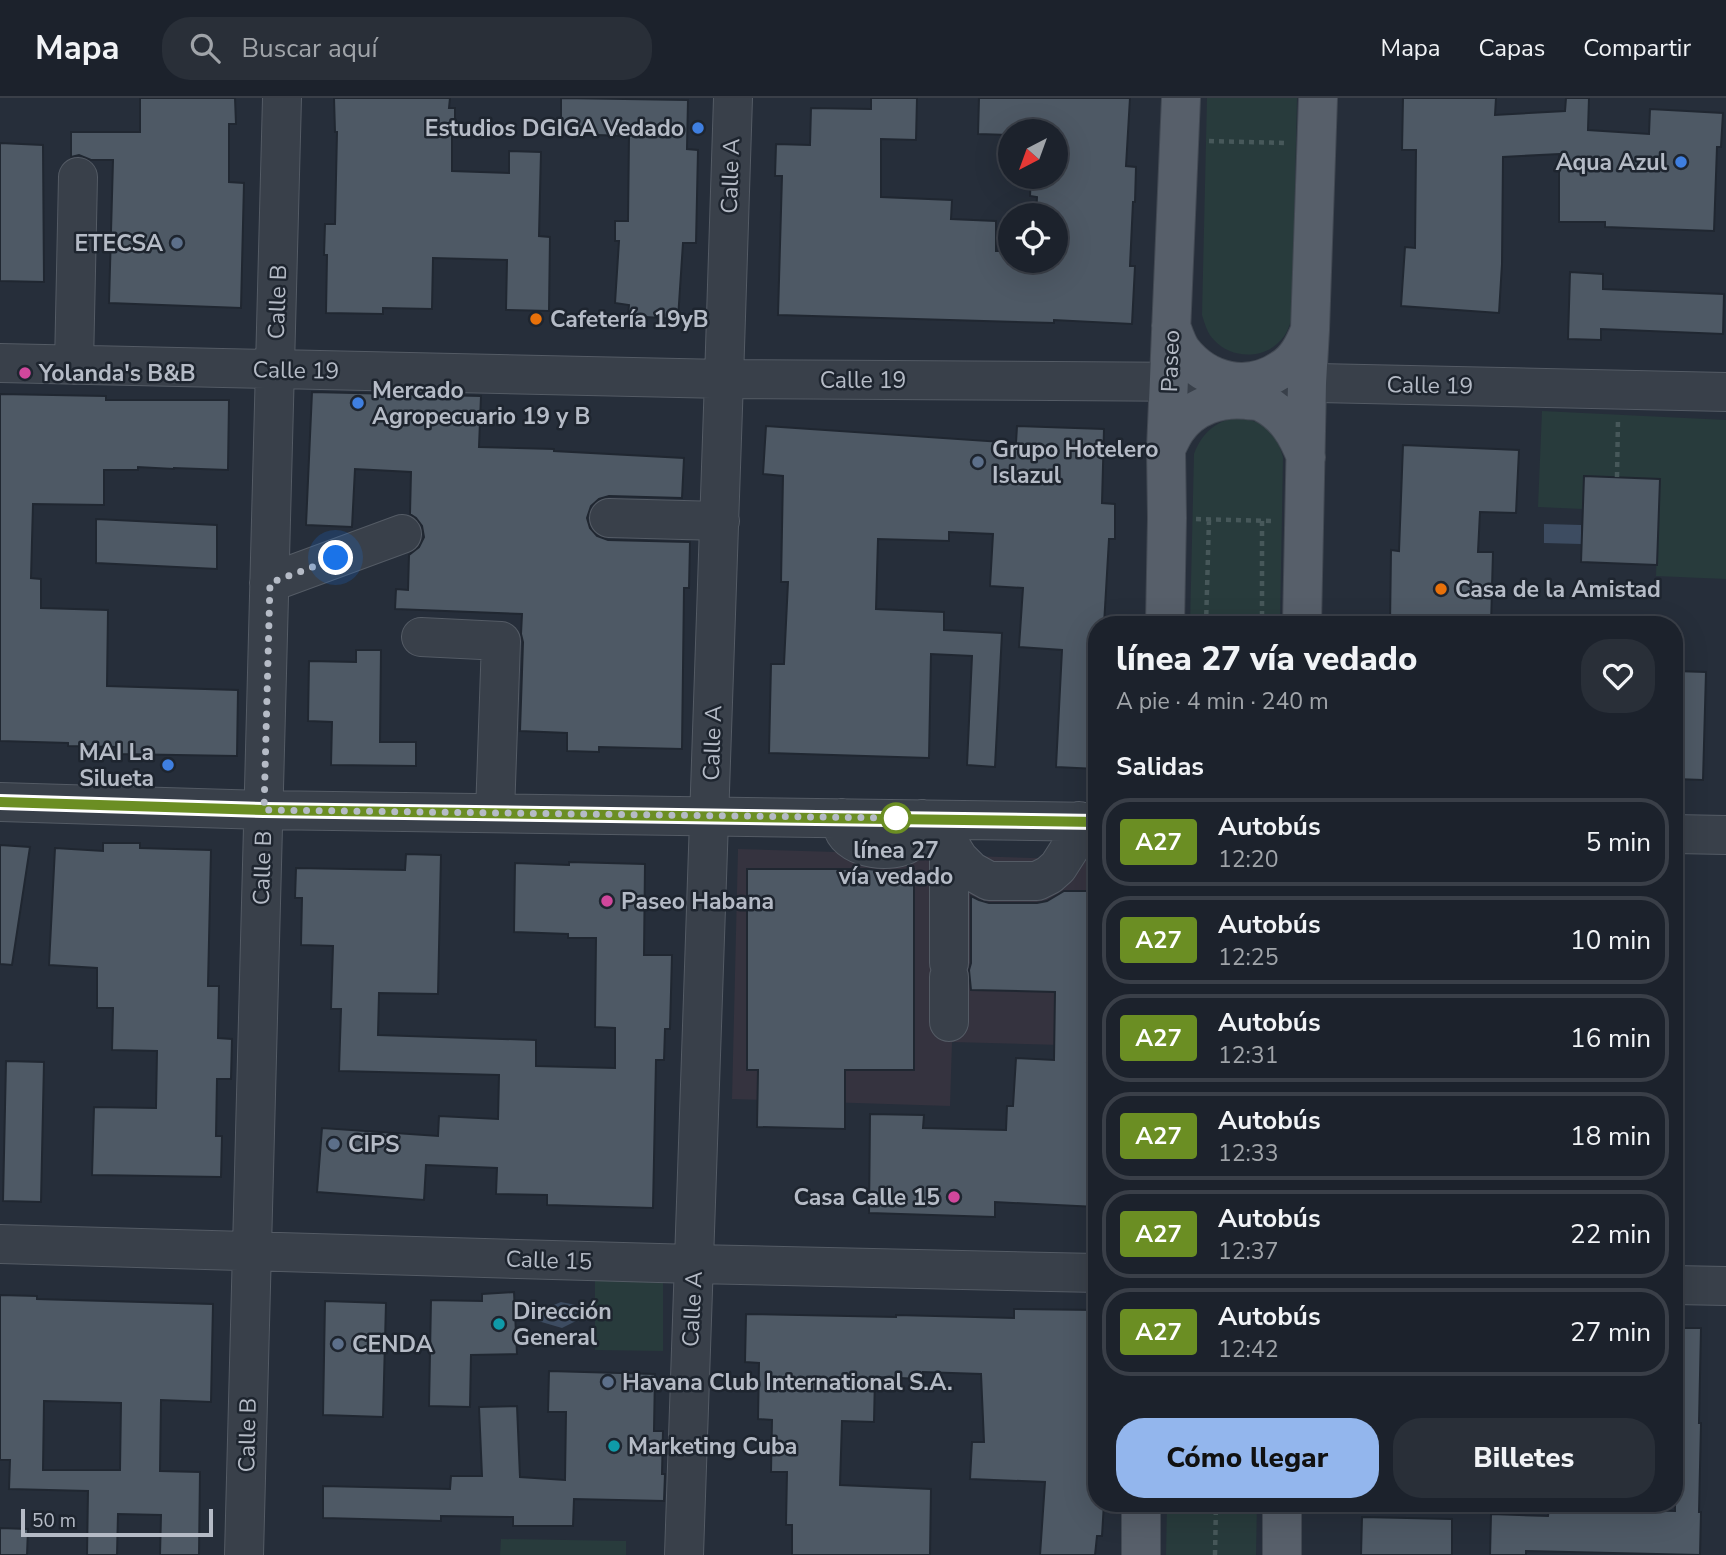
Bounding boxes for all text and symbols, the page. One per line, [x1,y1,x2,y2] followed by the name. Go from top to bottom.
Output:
[162,17,652,80] search box
[35,26,120,71] text: Mapa
[186,29,224,67] icon: search
[242,31,377,66] text: Buscar aquí
[1381,32,1441,64] text: Mapa
[1479,32,1545,64] text: Capas
[1583,32,1691,64] text: Compartir
[425,113,684,144] place label: Estudios DGIGA Vedado
[998,119,1068,189] north arrow
[998,119,1068,273] map controls
[690,120,706,136] marker: Estudios DGIGA Vedado
[714,137,747,214] street label: Calle A
[1555,147,1668,178] place label: Aqua Azul
[1673,154,1689,170] marker: Aqua Azul
[998,203,1068,273] button: locate
[75,228,164,259] place label: ETECSA
[169,235,185,251] marker: ETECSA
[261,264,294,340] street label: Calle B
[550,304,709,335] place label: Cafetería 19yB
[528,311,544,327] marker: Cafetería 19yB
[1154,329,1187,393] street label: Paseo
[252,354,340,387] street label: Calle 19
[38,358,196,389] place label: Yolanda's B&B
[17,365,33,381] marker: Yolanda's B&B
[820,365,906,396] street label: Calle 19
[1386,369,1474,402] street label: Calle 19
[372,375,590,432] place label: Mercado Agropecuario 19 y B
[350,395,366,411] marker: Mercado Agropecuario 19 y B
[992,434,1158,491] place label: Grupo Hotelero Islazul
[970,454,986,470] marker: Grupo Hotelero Islazul
[318,540,353,575] your location
[1455,574,1661,605] place label: Casa de la Amistad
[1433,581,1449,597] marker: Casa de la Amistad
[1116,637,1417,682] text: línea 27 vía vedado
[1581,639,1655,713] button: heart
[1116,686,1329,717] text: A pie · 4 min · 240 m
[696,704,729,781] street label: Calle A
[79,737,154,794] place label: MAI La Silueta
[1116,749,1204,784] text: Salidas
[160,757,176,773] marker: MAI La Silueta
[881,803,911,833] marker: línea 27 vía vedado
[1218,809,1321,844] text: Autobús
[1586,825,1651,860] text: 5 min
[1135,826,1182,858] text: A27
[246,830,279,906] street label: Calle B
[838,835,953,892] place label: línea 27 vía vedado
[1218,844,1278,875] text: 12:20
[621,886,774,917] place label: Paseo Habana
[599,893,615,909] marker: Paseo Habana
[1218,907,1321,942] text: Autobús
[1570,923,1651,958] text: 10 min
[1135,924,1182,956] text: A27
[1218,942,1278,973] text: 12:25
[1218,1005,1321,1040] text: Autobús
[1570,1021,1651,1056] text: 16 min
[1135,1022,1182,1054] text: A27
[1218,1040,1278,1071] text: 12:31
[1218,1103,1321,1138] text: Autobús
[1570,1119,1651,1154] text: 18 min
[1135,1120,1182,1152] text: A27
[348,1129,400,1160] place label: CIPS
[326,1136,342,1152] marker: CIPS
[1218,1138,1278,1169] text: 12:33
[794,1182,940,1213] place label: Casa Calle 15
[946,1189,962,1205] marker: Casa Calle 15
[1218,1201,1321,1236] text: Autobús
[1570,1217,1651,1252] text: 22 min
[1135,1218,1182,1250] text: A27
[1218,1236,1278,1267] text: 12:37
[505,1243,593,1278] street label: Calle 15
[675,1270,710,1348] street label: Calle A
[513,1296,612,1353] place label: Dirección General
[1218,1299,1321,1334] text: Autobús
[1570,1315,1651,1350] text: 27 min
[491,1316,507,1332] marker: Dirección General
[1135,1316,1182,1348] text: A27
[352,1329,434,1360] place label: CENDA
[1218,1334,1278,1365] text: 12:42
[330,1336,346,1352] marker: CENDA
[622,1367,953,1398] place label: Havana Club International S.A.
[600,1374,616,1390] marker: Havana Club International S.A.
[231,1397,264,1473] street label: Calle B
[1116,1418,1379,1498] button: Cómo llegar
[1393,1418,1655,1498] button: Billetes
[628,1431,797,1462] place label: Marketing Cuba
[606,1438,622,1454] marker: Marketing Cuba
[21,1506,214,1538] scale bar
[32,1508,76,1534] text: 50 m

